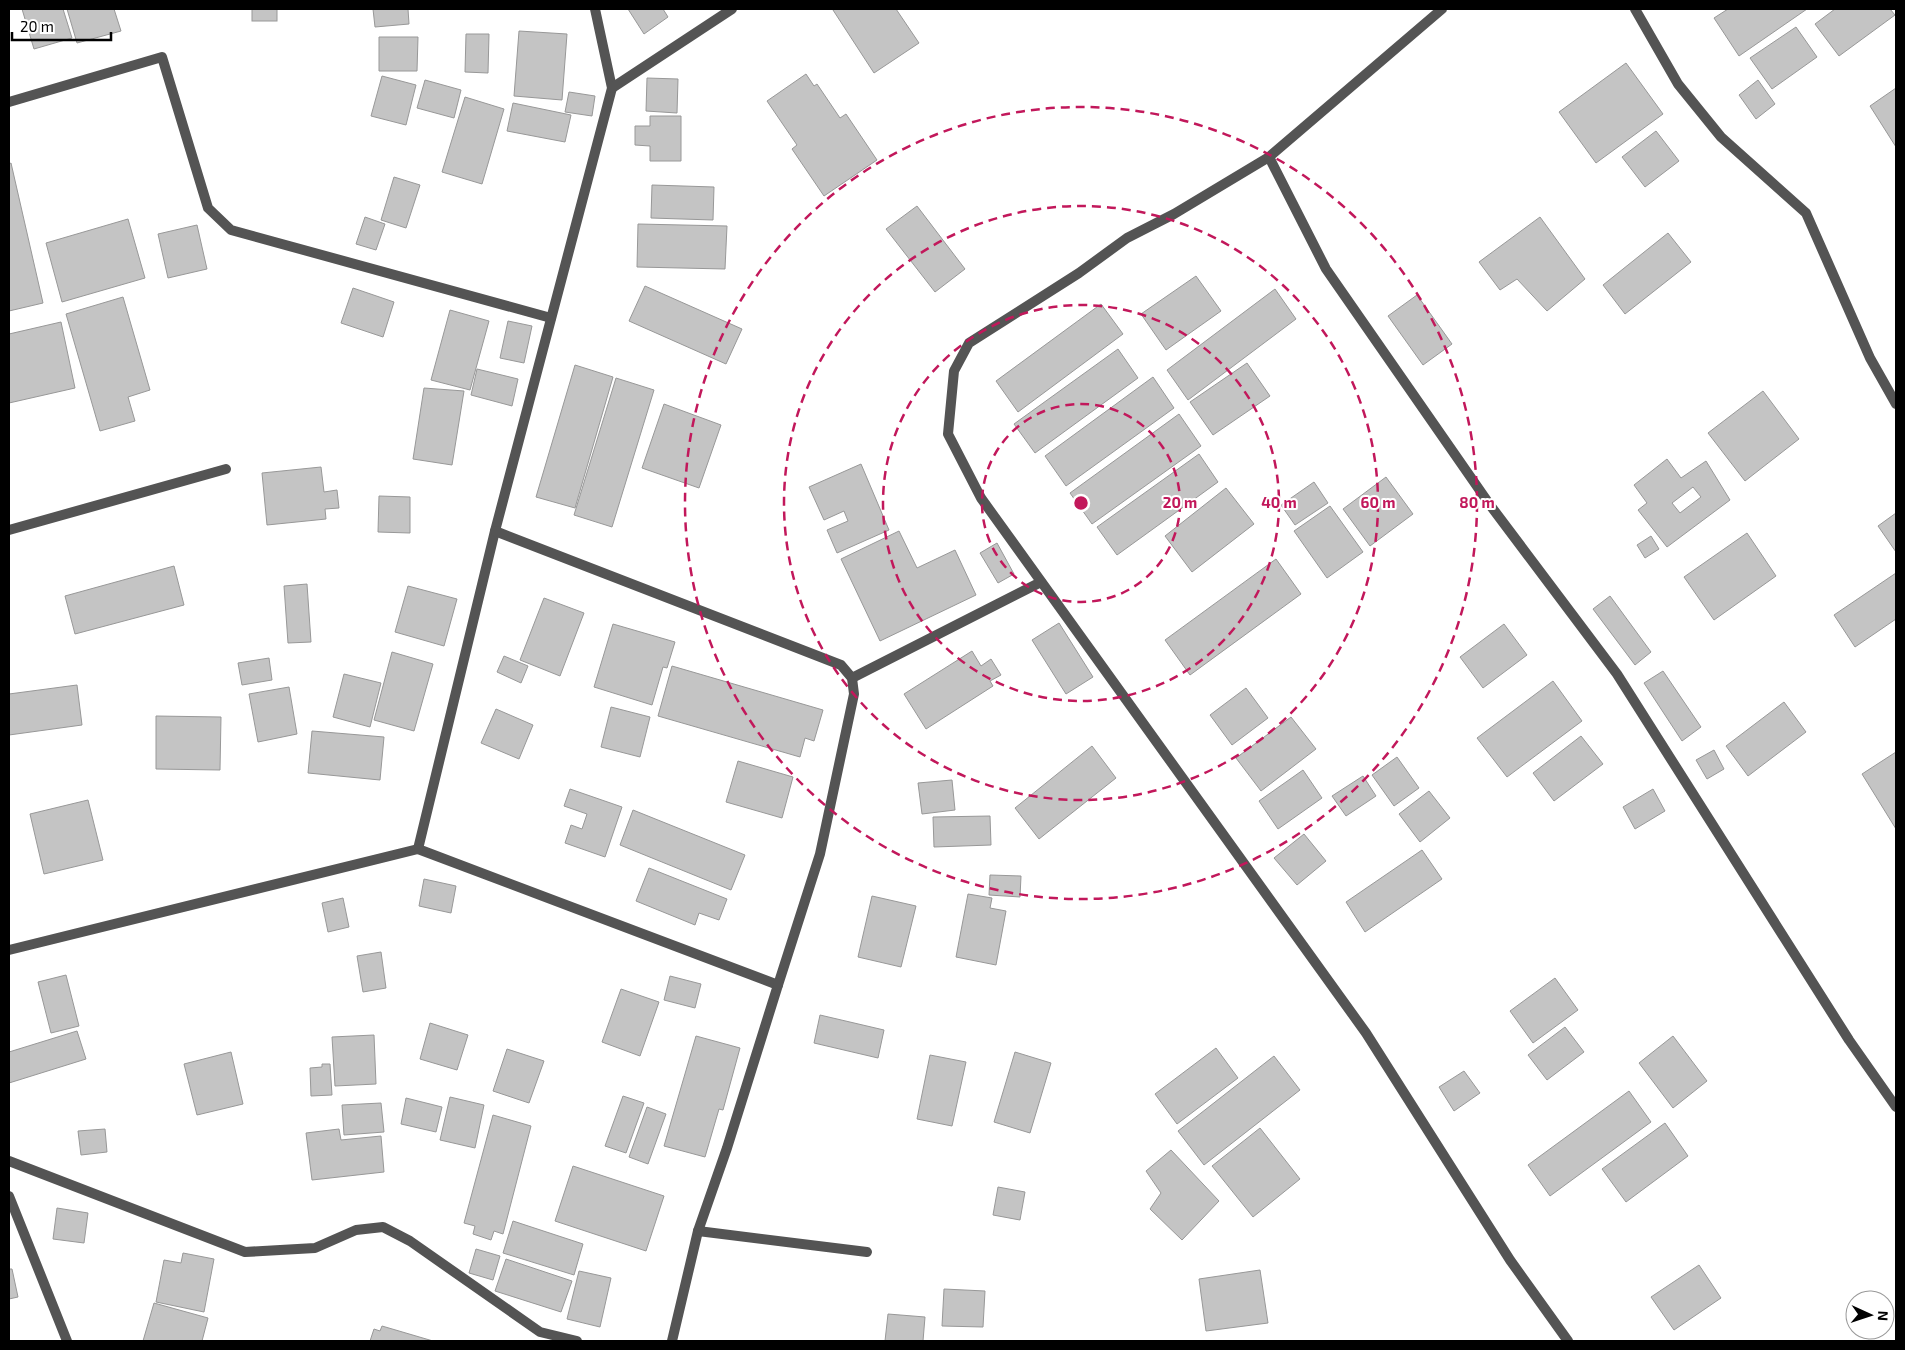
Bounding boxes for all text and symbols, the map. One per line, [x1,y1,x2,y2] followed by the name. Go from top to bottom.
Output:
[12,10,111,42] scale bar
[20,17,54,35] text: 20 m
[1163,493,1197,511] text: 20 m
[1261,493,1297,511] text: 40 m
[1361,493,1395,511] text: 60 m
[1459,493,1495,511] text: 80 m
[1072,494,1090,512] centre of rings
[1845,1290,1895,1340] north arrow
[1875,1310,1892,1321] text: N

